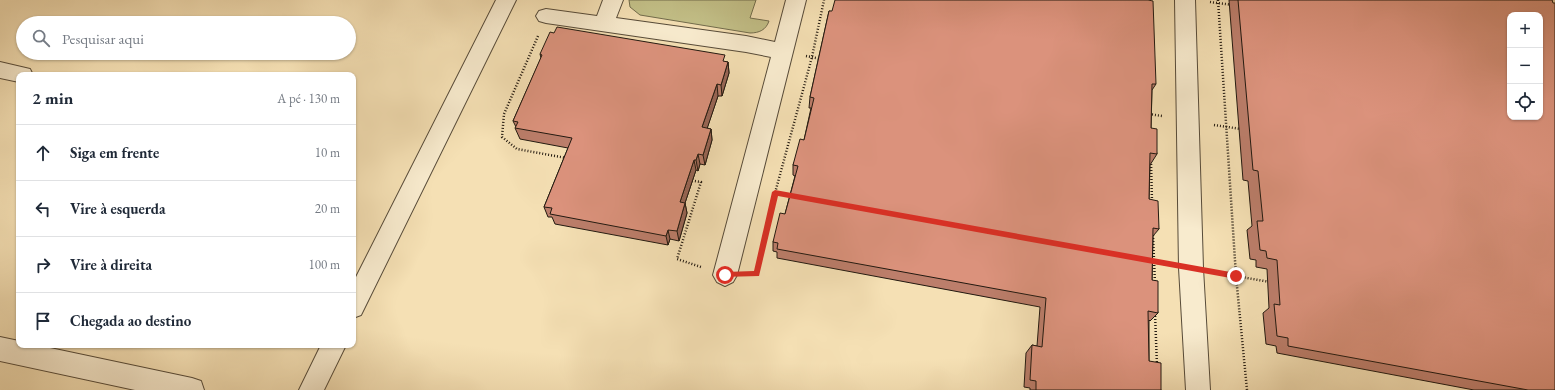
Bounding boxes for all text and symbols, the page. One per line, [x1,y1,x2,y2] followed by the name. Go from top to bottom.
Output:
[1507,12,1543,120] map controls
[1507,12,1543,48] button: +
[16,16,356,60] search box
[30,27,52,49] icon: search
[62,29,144,48] text: Pesquisar aqui
[1507,48,1543,84] button: −
[1507,84,1543,120] button: locate
[32,87,73,109] text: 2 min
[277,90,340,107] text: A pé · 130 m
[32,142,54,164] icon: ahead
[70,143,159,162] text: Siga em frente
[315,144,340,161] text: 10 m
[32,198,54,220] icon: left
[70,199,166,218] text: Vire à esquerda
[315,200,340,217] text: 20 m
[32,254,54,276] icon: right
[70,255,152,274] text: Vire à direita
[309,256,340,273] text: 100 m
[716,266,734,284] route start
[1227,267,1245,285] route end
[32,310,54,332] icon: arrive
[70,311,191,330] text: Chegada ao destino

